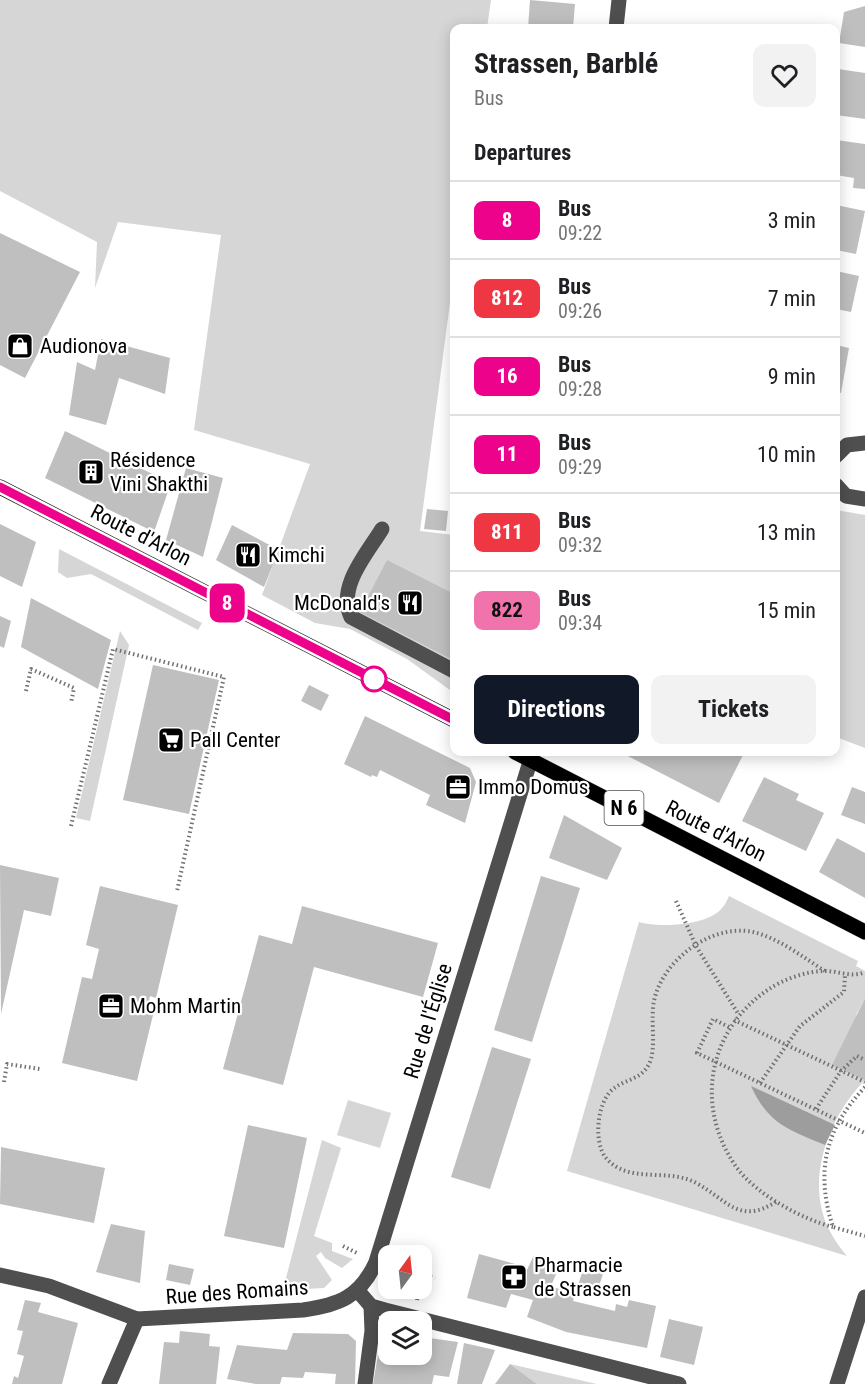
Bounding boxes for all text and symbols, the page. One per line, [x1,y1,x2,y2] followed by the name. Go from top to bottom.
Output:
[753,44,816,107] button: heart
[474,47,658,80] text: Strassen, Barblé
[474,86,504,110] text: Bus
[474,140,571,165] text: Departures
[558,196,591,221] text: Bus
[502,208,512,232] text: 8
[768,208,816,233] text: 3 min
[558,221,602,245] text: 09:22
[558,274,591,299] text: Bus
[491,286,523,310] text: 812
[768,286,816,311] text: 7 min
[558,299,602,323] text: 09:26
[5,331,35,361] shop icon: Audionova
[40,334,127,358] place label: Audionova
[558,352,591,377] text: Bus
[496,364,518,388] text: 16
[768,364,816,389] text: 9 min
[558,377,602,401] text: 09:28
[558,430,591,455] text: Bus
[496,442,518,466] text: 11
[757,442,816,467] text: 10 min
[110,448,208,496] place label: Résidence Vini Shakthi
[558,455,602,479] text: 09:29
[76,457,106,487] building icon: Résidence Vini Shakthi
[87,499,195,571] street label: Route d'Arlon
[558,508,591,533] text: Bus
[491,520,523,544] text: 811
[757,520,816,545] text: 13 min
[558,533,602,557] text: 09:32
[233,540,263,570] restaurant icon: Kimchi
[268,543,325,567] place label: Kimchi
[208,584,246,622] line badge: 8
[558,586,591,611] text: Bus
[395,588,425,618] restaurant icon: McDonald's
[222,591,232,615] text: 8
[294,591,390,615] place label: McDonald's
[491,598,523,622] text: 822
[757,598,816,623] text: 15 min
[558,611,602,635] text: 09:34
[361,666,387,692] unlabelled marker
[474,675,639,744] button: Directions
[651,675,816,744] button: Tickets
[156,725,186,755] supermarket icon: Pall Center
[190,728,280,752] place label: Pall Center
[443,772,473,802] office icon: Immo Domus
[478,775,588,799] place label: Immo Domus
[604,791,644,825] road number: N 6
[662,795,770,867] street label: Route d'Arlon
[399,960,457,1082] street label: Rue de l'Église
[96,991,126,1021] office icon: Mohm Martin
[130,994,241,1018] place label: Mohm Martin
[378,1245,432,1299] north arrow
[378,1245,432,1365] map controls
[534,1253,631,1301] place label: Pharmacie de Strassen
[499,1262,529,1292] pharmacy icon: Pharmacie de Strassen
[165,1275,309,1309] street label: Rue des Romains
[378,1311,432,1365] button: layers

